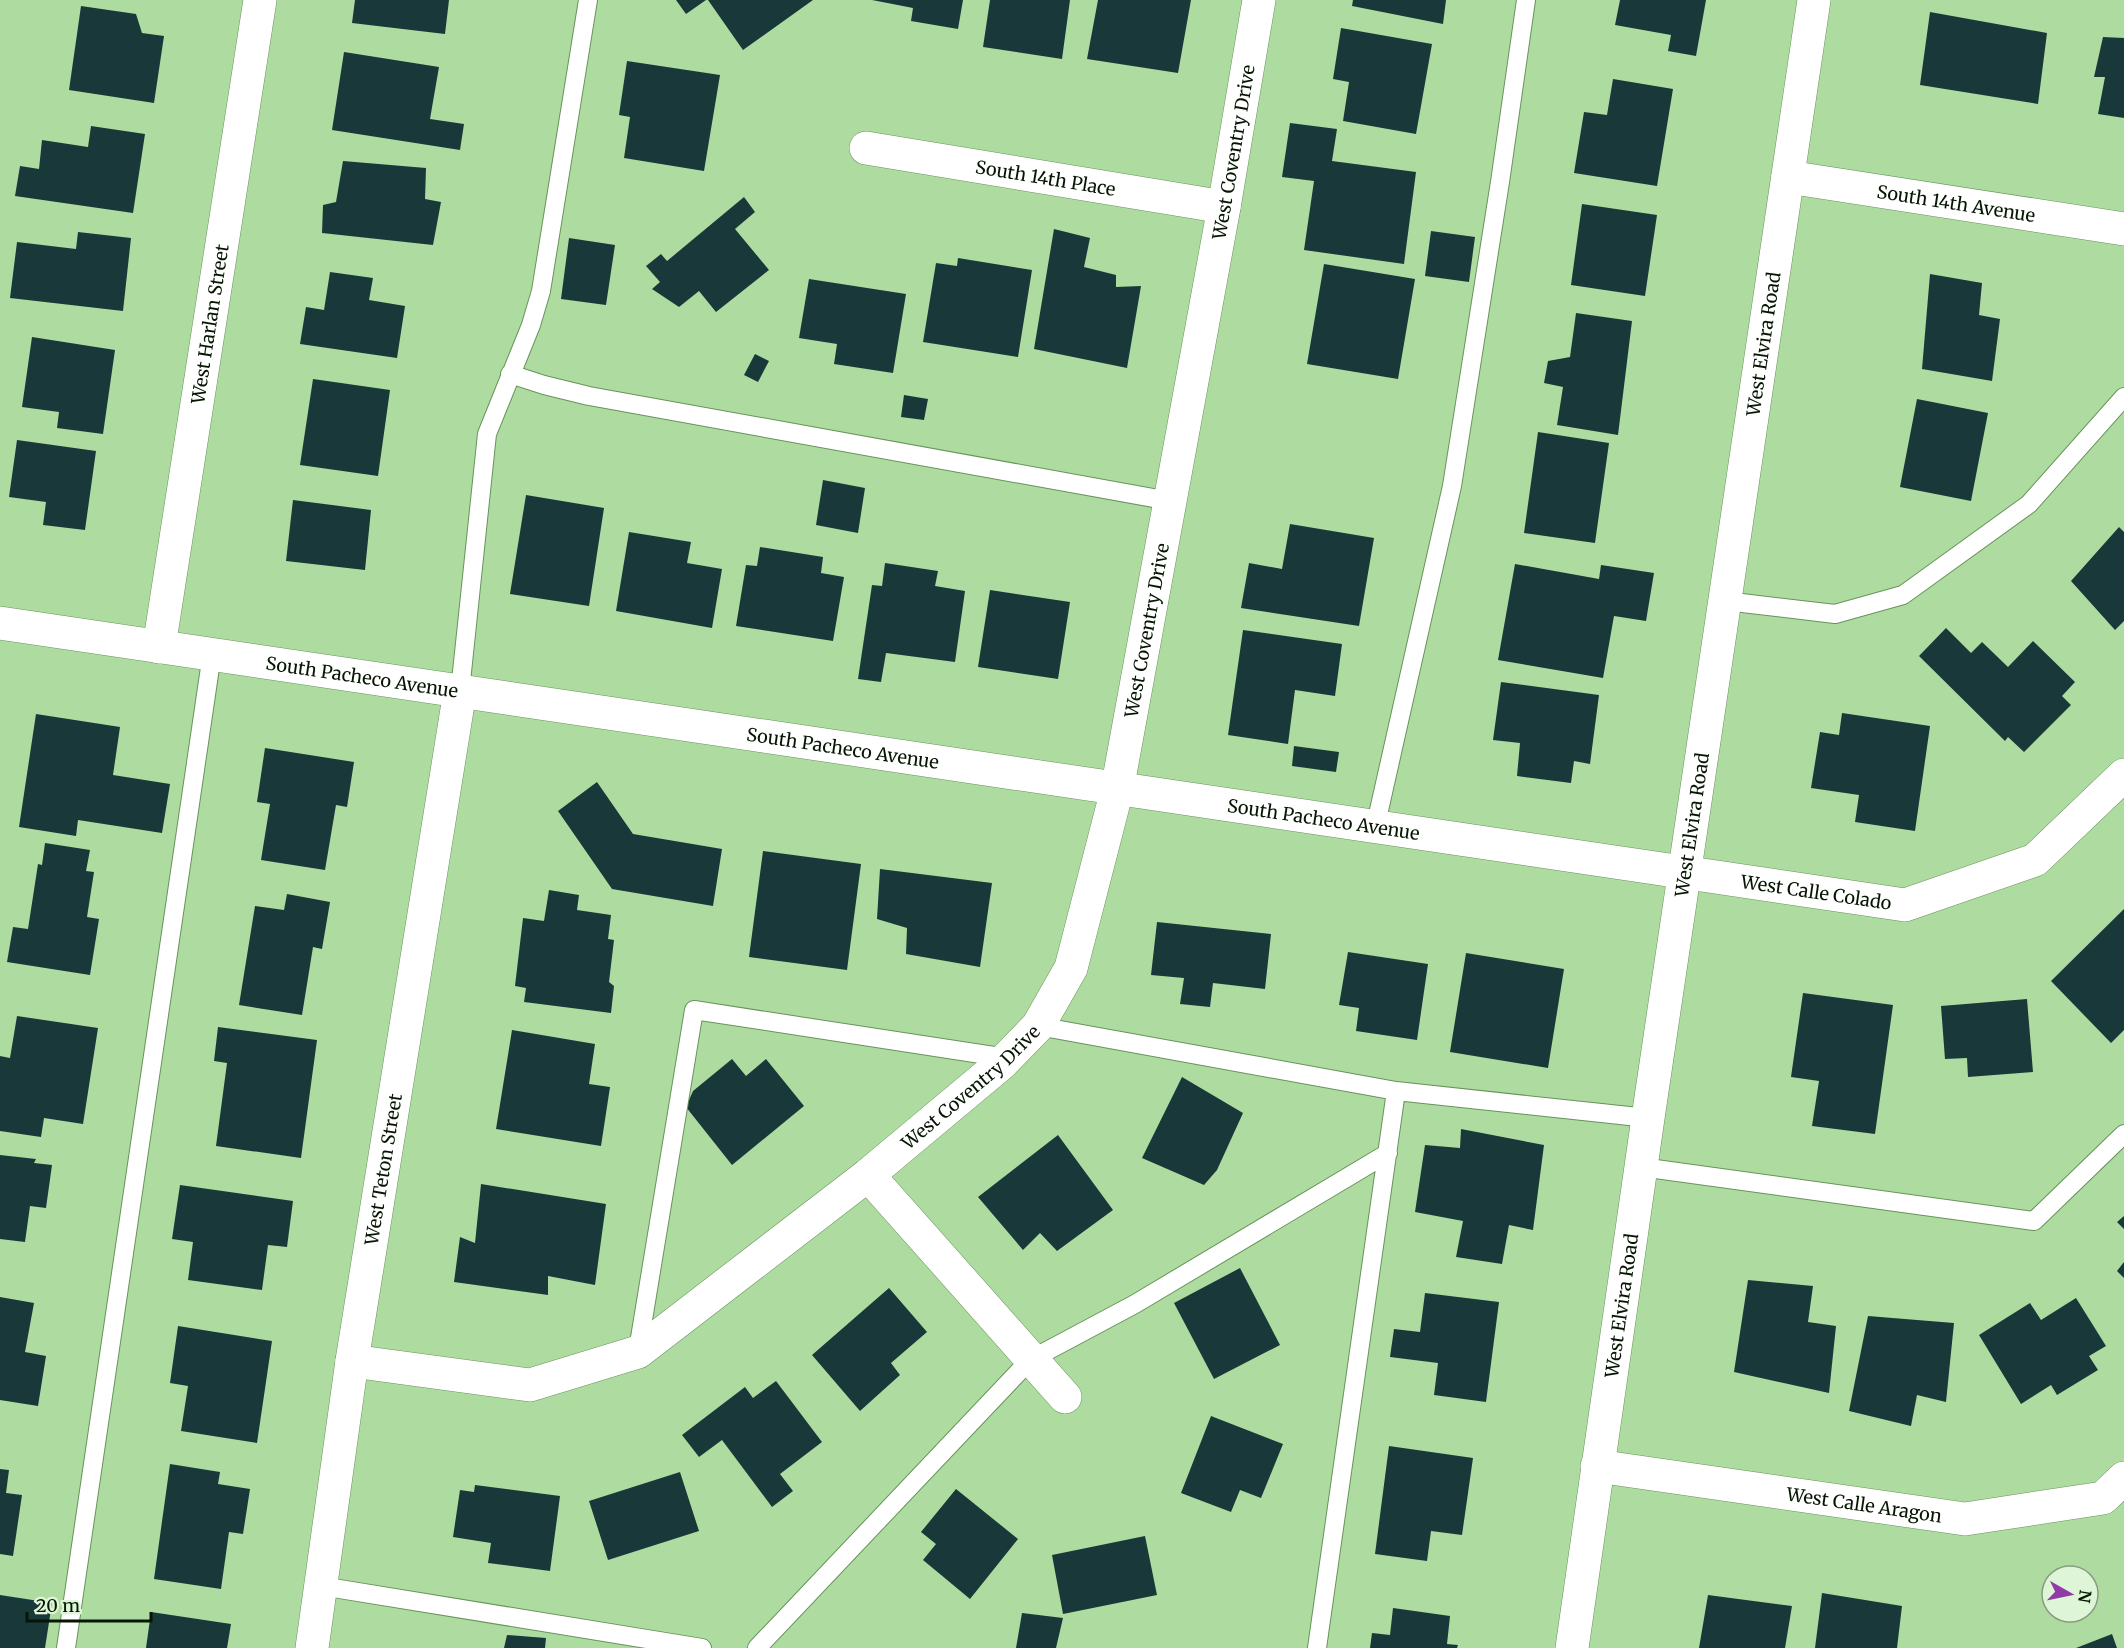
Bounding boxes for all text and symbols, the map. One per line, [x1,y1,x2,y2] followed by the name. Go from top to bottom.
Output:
[1207,63,1259,242] street label: West Coventry Drive
[974,155,1117,200] street label: South 14th Place
[1875,179,2037,227] street label: South 14th Avenue
[185,242,233,406] street label: West Harlan Street
[1741,270,1785,419] street label: West Elvira Road
[1119,541,1174,720] street label: West Coventry Drive
[264,651,460,702] street label: South Pacheco Avenue
[745,722,940,773] street label: South Pacheco Avenue
[1669,751,1714,899] street label: West Elvira Road
[1226,793,1421,845] street label: South Pacheco Avenue
[1738,869,1893,914] street label: West Calle Colado
[896,1020,1044,1154] street label: West Coventry Drive
[359,1092,406,1248] street label: West Teton Street
[1599,1232,1643,1380] street label: West Elvira Road
[1784,1482,1944,1527] street label: West Calle Aragon
[2040,1564,2100,1624] north arrow
[27,1585,152,1623] scale bar
[2074,1589,2096,1605] text: N
[36,1594,80,1617] text: 20 m

